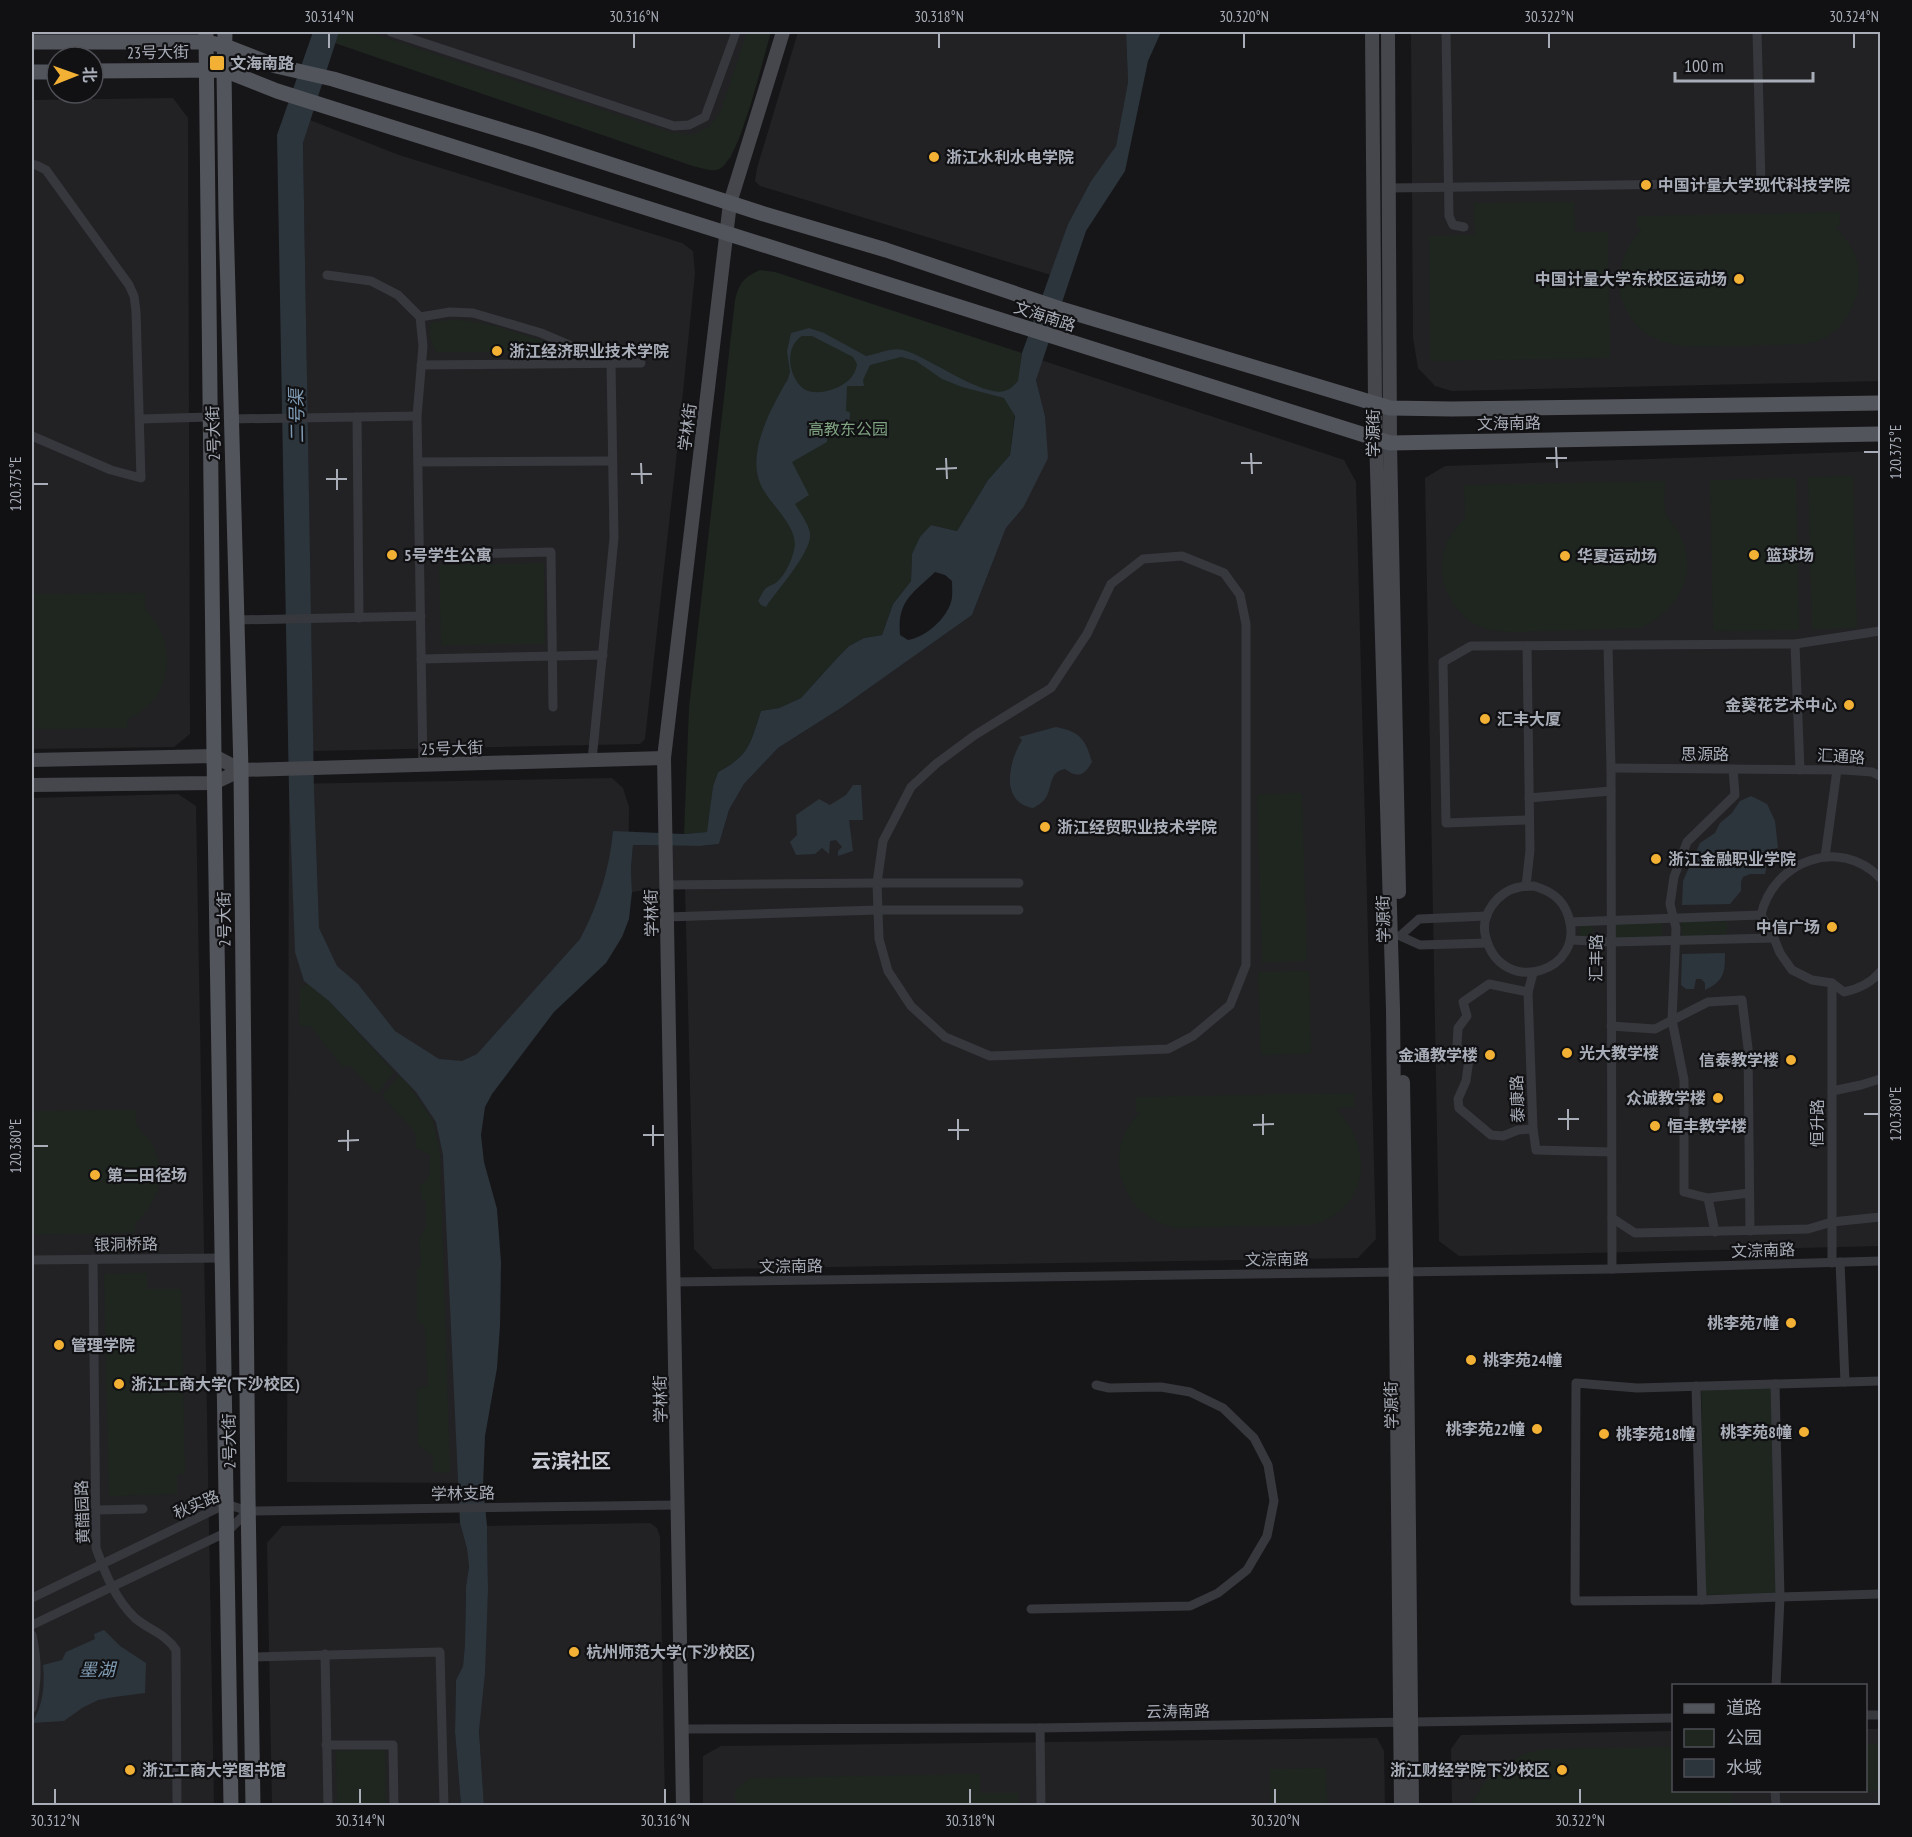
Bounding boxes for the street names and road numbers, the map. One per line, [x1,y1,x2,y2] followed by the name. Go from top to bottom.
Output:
[127,41,189,63] street label: 23号大街
[1011,297,1079,335] street label: 文海南路
[674,402,700,452] street label: 学林街
[202,405,224,461] street label: 2号大街
[1363,409,1383,457] street label: 学源街
[1477,412,1541,434] street label: 文海南路
[420,737,484,759] street label: 25号大街
[1681,744,1729,764] street label: 思源路
[1817,745,1865,767] street label: 汇通路
[641,889,661,937] street label: 学林街
[214,891,234,947] street label: 2号大街
[1373,895,1393,943] street label: 学源街
[1586,934,1606,982] street label: 汇丰路
[1506,1075,1528,1123] street label: 泰康路
[1807,1099,1827,1147] street label: 恒升路
[94,1233,158,1255] street label: 银洞桥路
[1731,1239,1795,1261] street label: 文淙南路
[1245,1248,1309,1270] street label: 文淙南路
[759,1255,823,1277] street label: 文淙南路
[650,1375,670,1423] street label: 学林街
[1381,1381,1401,1429] street label: 学源街
[219,1413,239,1469] street label: 2号大街
[71,1480,93,1544] street label: 黄醋园路
[431,1482,495,1504] street label: 学林支路
[170,1485,222,1523] street label: 秋实路
[1146,1700,1210,1722] street label: 云涛南路

